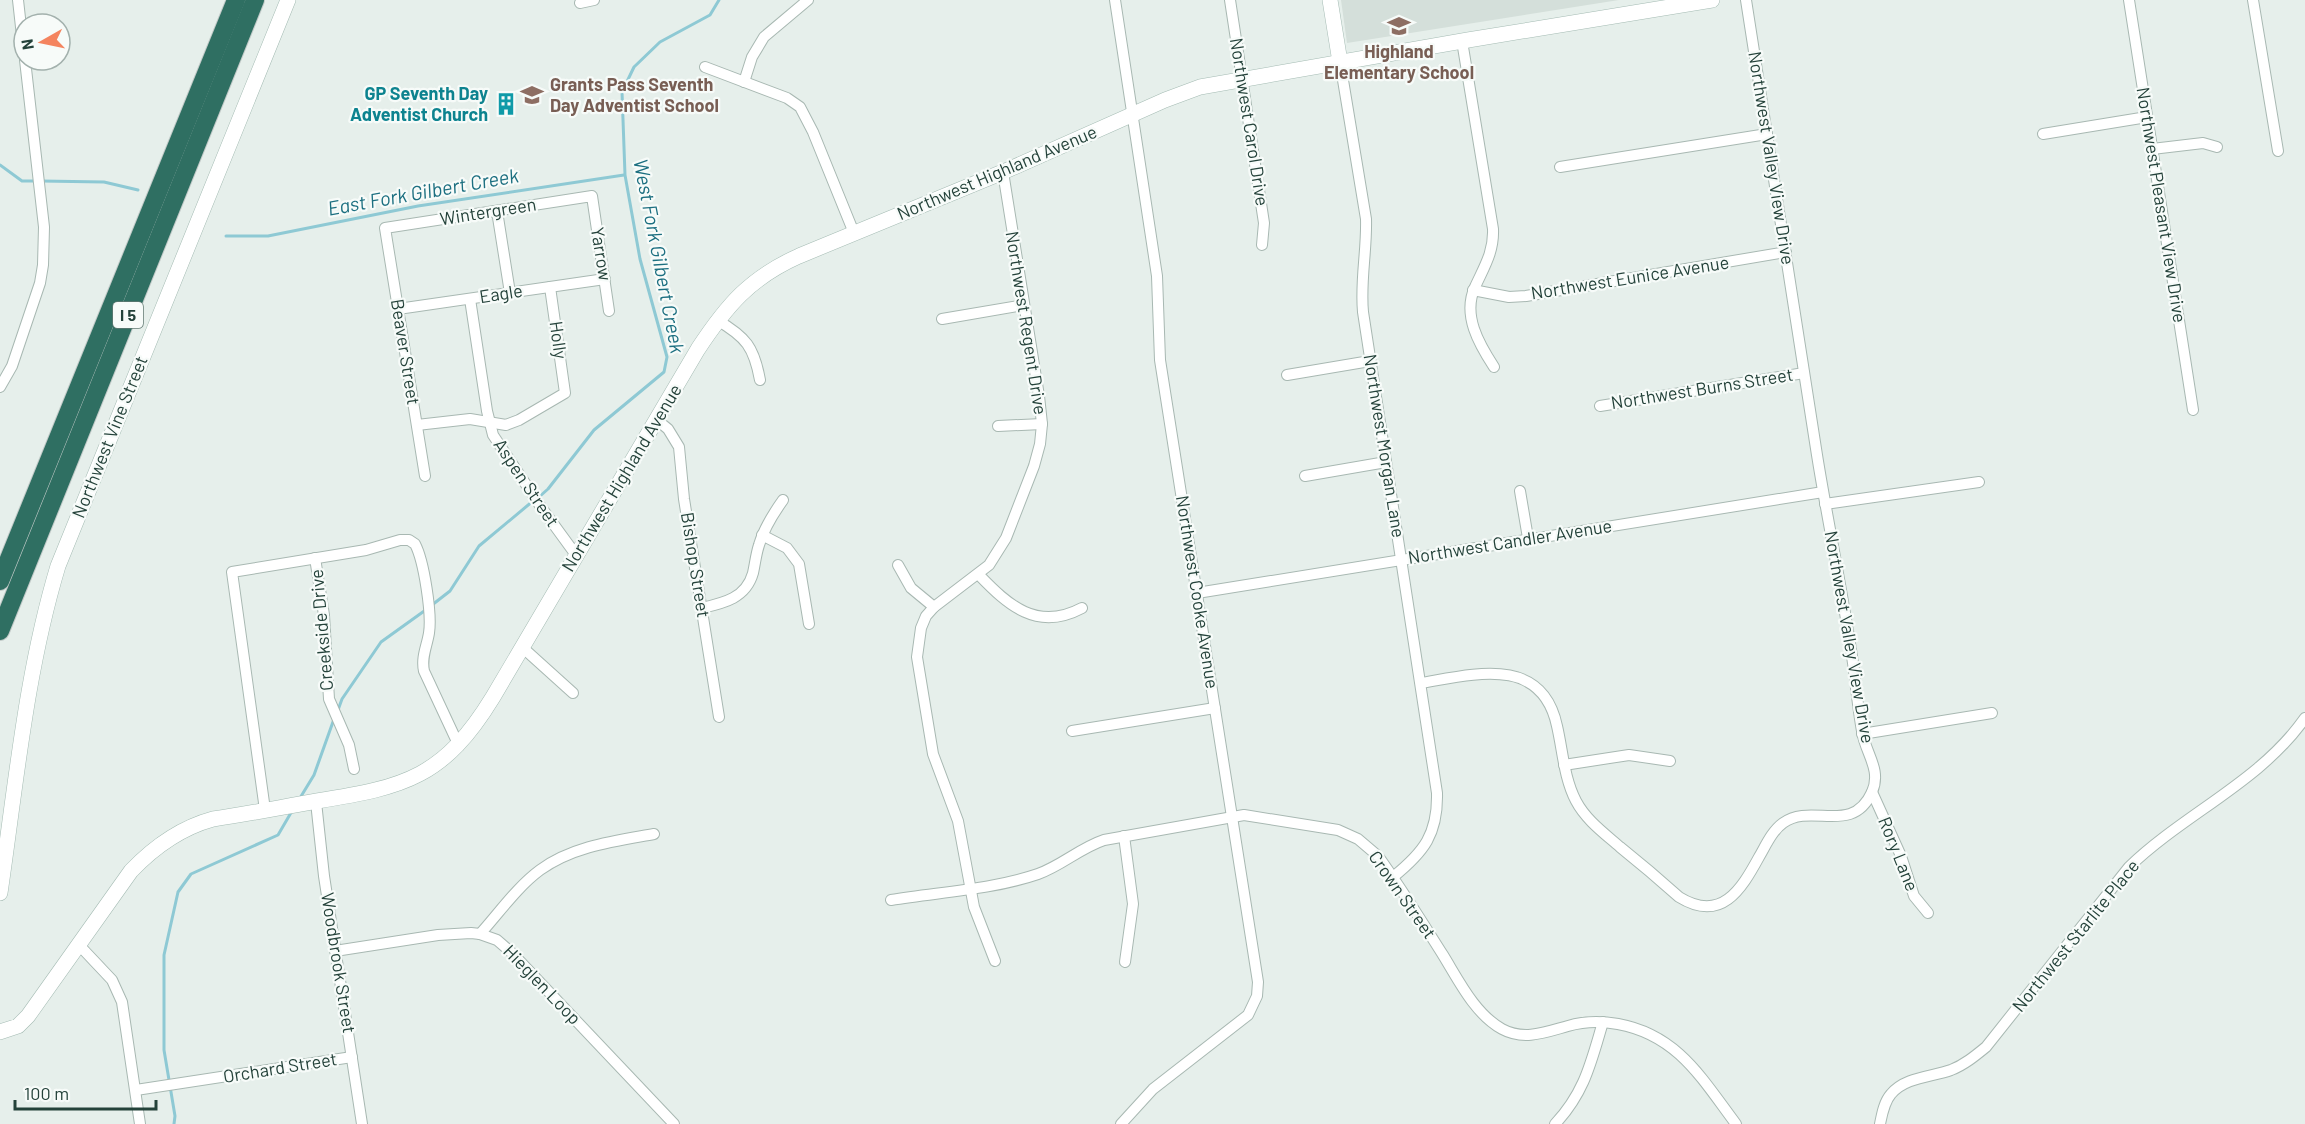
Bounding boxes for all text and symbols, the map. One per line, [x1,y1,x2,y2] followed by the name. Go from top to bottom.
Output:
[12,12,72,72] north arrow
[1386,13,1412,39] school or university icon: Highland Elementary School
[1226,36,1274,207] street label: Northwest Carol Drive
[16,38,37,51] text: N
[1324,40,1474,83] place label: Highland Elementary School
[1744,50,1800,266] street label: Northwest Valley View Drive
[550,73,719,116] place label: Grants Pass Seventh Day Adventist School
[350,82,488,125] place label: GP Seventh Day Adventist Church
[519,82,545,108] school or university icon: Grants Pass Seventh Day Adventist School
[2132,85,2191,324] street label: Northwest Pleasant View Drive
[493,91,519,117] building icon: GP Seventh Day Adventist Church
[893,120,1100,224] street label: Northwest Highland Avenue
[629,157,691,355] water label: West Fork Gilbert Creek
[325,162,520,220] water label: East Fork Gilbert Creek
[438,193,538,229] street label: Wintergreen
[587,225,617,282] street label: Yarrow
[1002,230,1052,416] street label: Northwest Regent Drive
[1529,250,1730,304] street label: Northwest Eunice Avenue
[478,279,524,307] street label: Eagle
[387,297,425,406] street label: Beaver Street
[113,302,143,328] road number: I 5
[545,319,573,360] street label: Holly
[66,352,152,521] street label: Northwest Vine Street
[1360,353,1410,539] street label: Northwest Morgan Lane
[1609,363,1794,413] street label: Northwest Burns Street
[556,380,686,575] street label: Northwest Highland Avenue
[489,434,564,531] street label: Aspen Street
[1172,494,1224,690] street label: Northwest Cooke Avenue
[677,510,715,619] street label: Bishop Street
[1406,514,1613,568] street label: Northwest Candler Avenue
[1820,529,1880,745] street label: Northwest Valley View Drive
[305,568,337,692] street label: Creekside Drive
[1874,813,1924,894] street label: Rory Lane
[1364,846,1441,943] street label: Crown Street
[2007,855,2143,1016] street label: Northwest Starlite Place
[317,891,361,1035] street label: Woodbrook Street
[499,940,586,1029] street label: Hieglen Loop
[221,1047,338,1087] street label: Orchard Street
[15,1073,156,1111] scale bar
[24,1082,69,1104] text: 100 m

